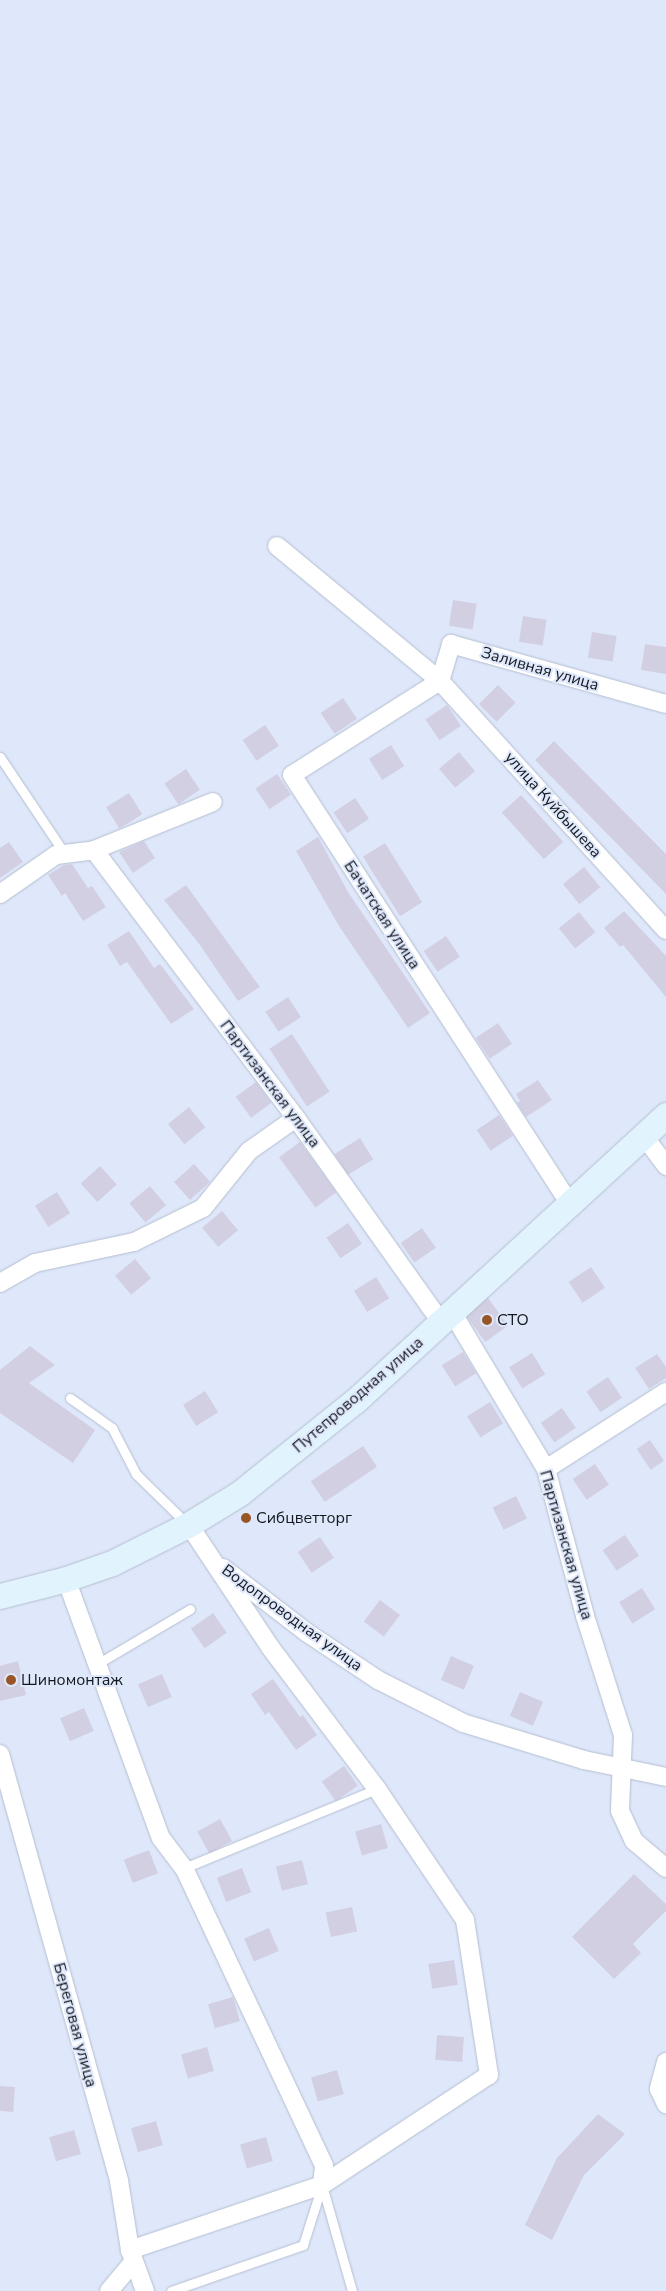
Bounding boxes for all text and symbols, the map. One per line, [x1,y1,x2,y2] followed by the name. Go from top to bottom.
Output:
[479,643,601,695] street label: Заливная улица
[500,748,606,862] street label: улица Куйбышева
[340,857,424,973] street label: Бачатская улица
[216,1016,324,1152] street label: Партизанская улица
[497,1310,529,1330] place label: СТО
[481,1314,493,1326] marker: СТО
[289,1333,427,1457] street label: Путепроводная улица
[535,1468,597,1622] street label: Партизанская улица
[256,1508,352,1528] place label: Сибцветторг
[240,1512,252,1524] marker: Сибцветторг
[218,1561,366,1675] street label: Водопроводная улица
[21,1670,123,1690] place label: Шиномонтаж
[5,1674,17,1686] marker: Шиномонтаж
[49,1961,101,2089] street label: Береговая улица

